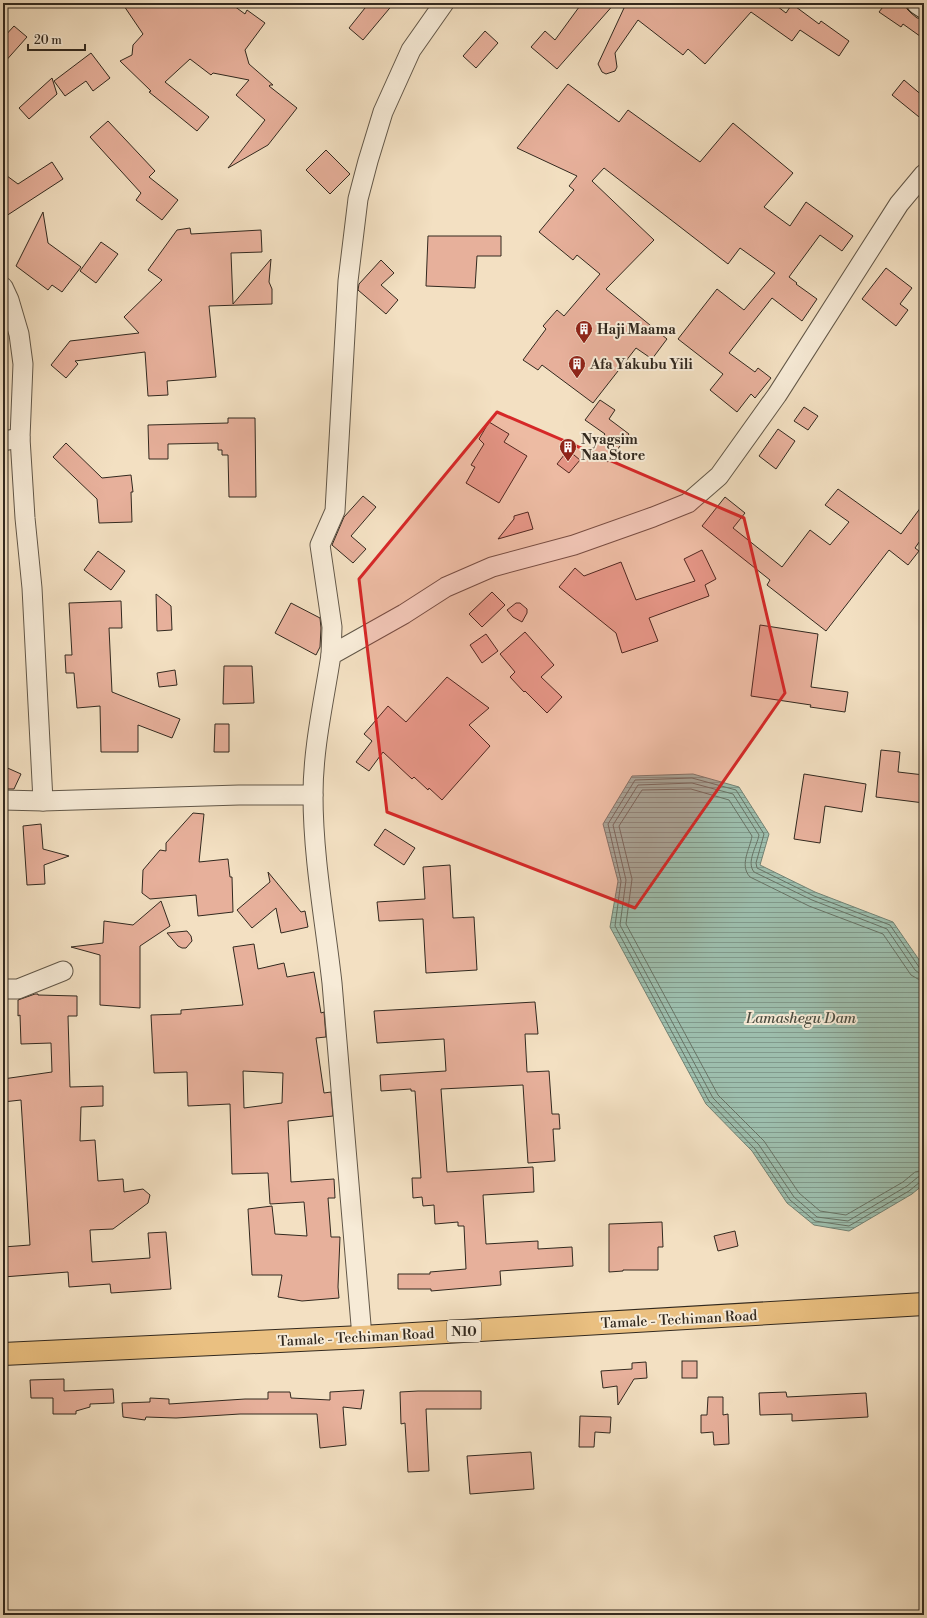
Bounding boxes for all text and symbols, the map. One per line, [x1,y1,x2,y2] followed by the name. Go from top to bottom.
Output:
[28,26,85,52] scale bar
[34,33,62,48] text: 20 m
[574,319,594,344] building icon: Haji Maama
[597,321,676,339] place label: Haji Maama
[567,354,587,379] building icon: Afa Yakubu Yili
[589,356,693,374] place label: Afa Yakubu Yili
[581,431,646,465] place label: Nyagsim Naa Store
[558,437,578,462] building icon: Nyagsim Naa Store
[745,1009,857,1028] water label: Lamashegu Dam
[600,1307,758,1333] street label: Tamale - Techiman Road
[447,1320,481,1342] road number: N10
[277,1325,435,1351] street label: Tamale - Techiman Road

